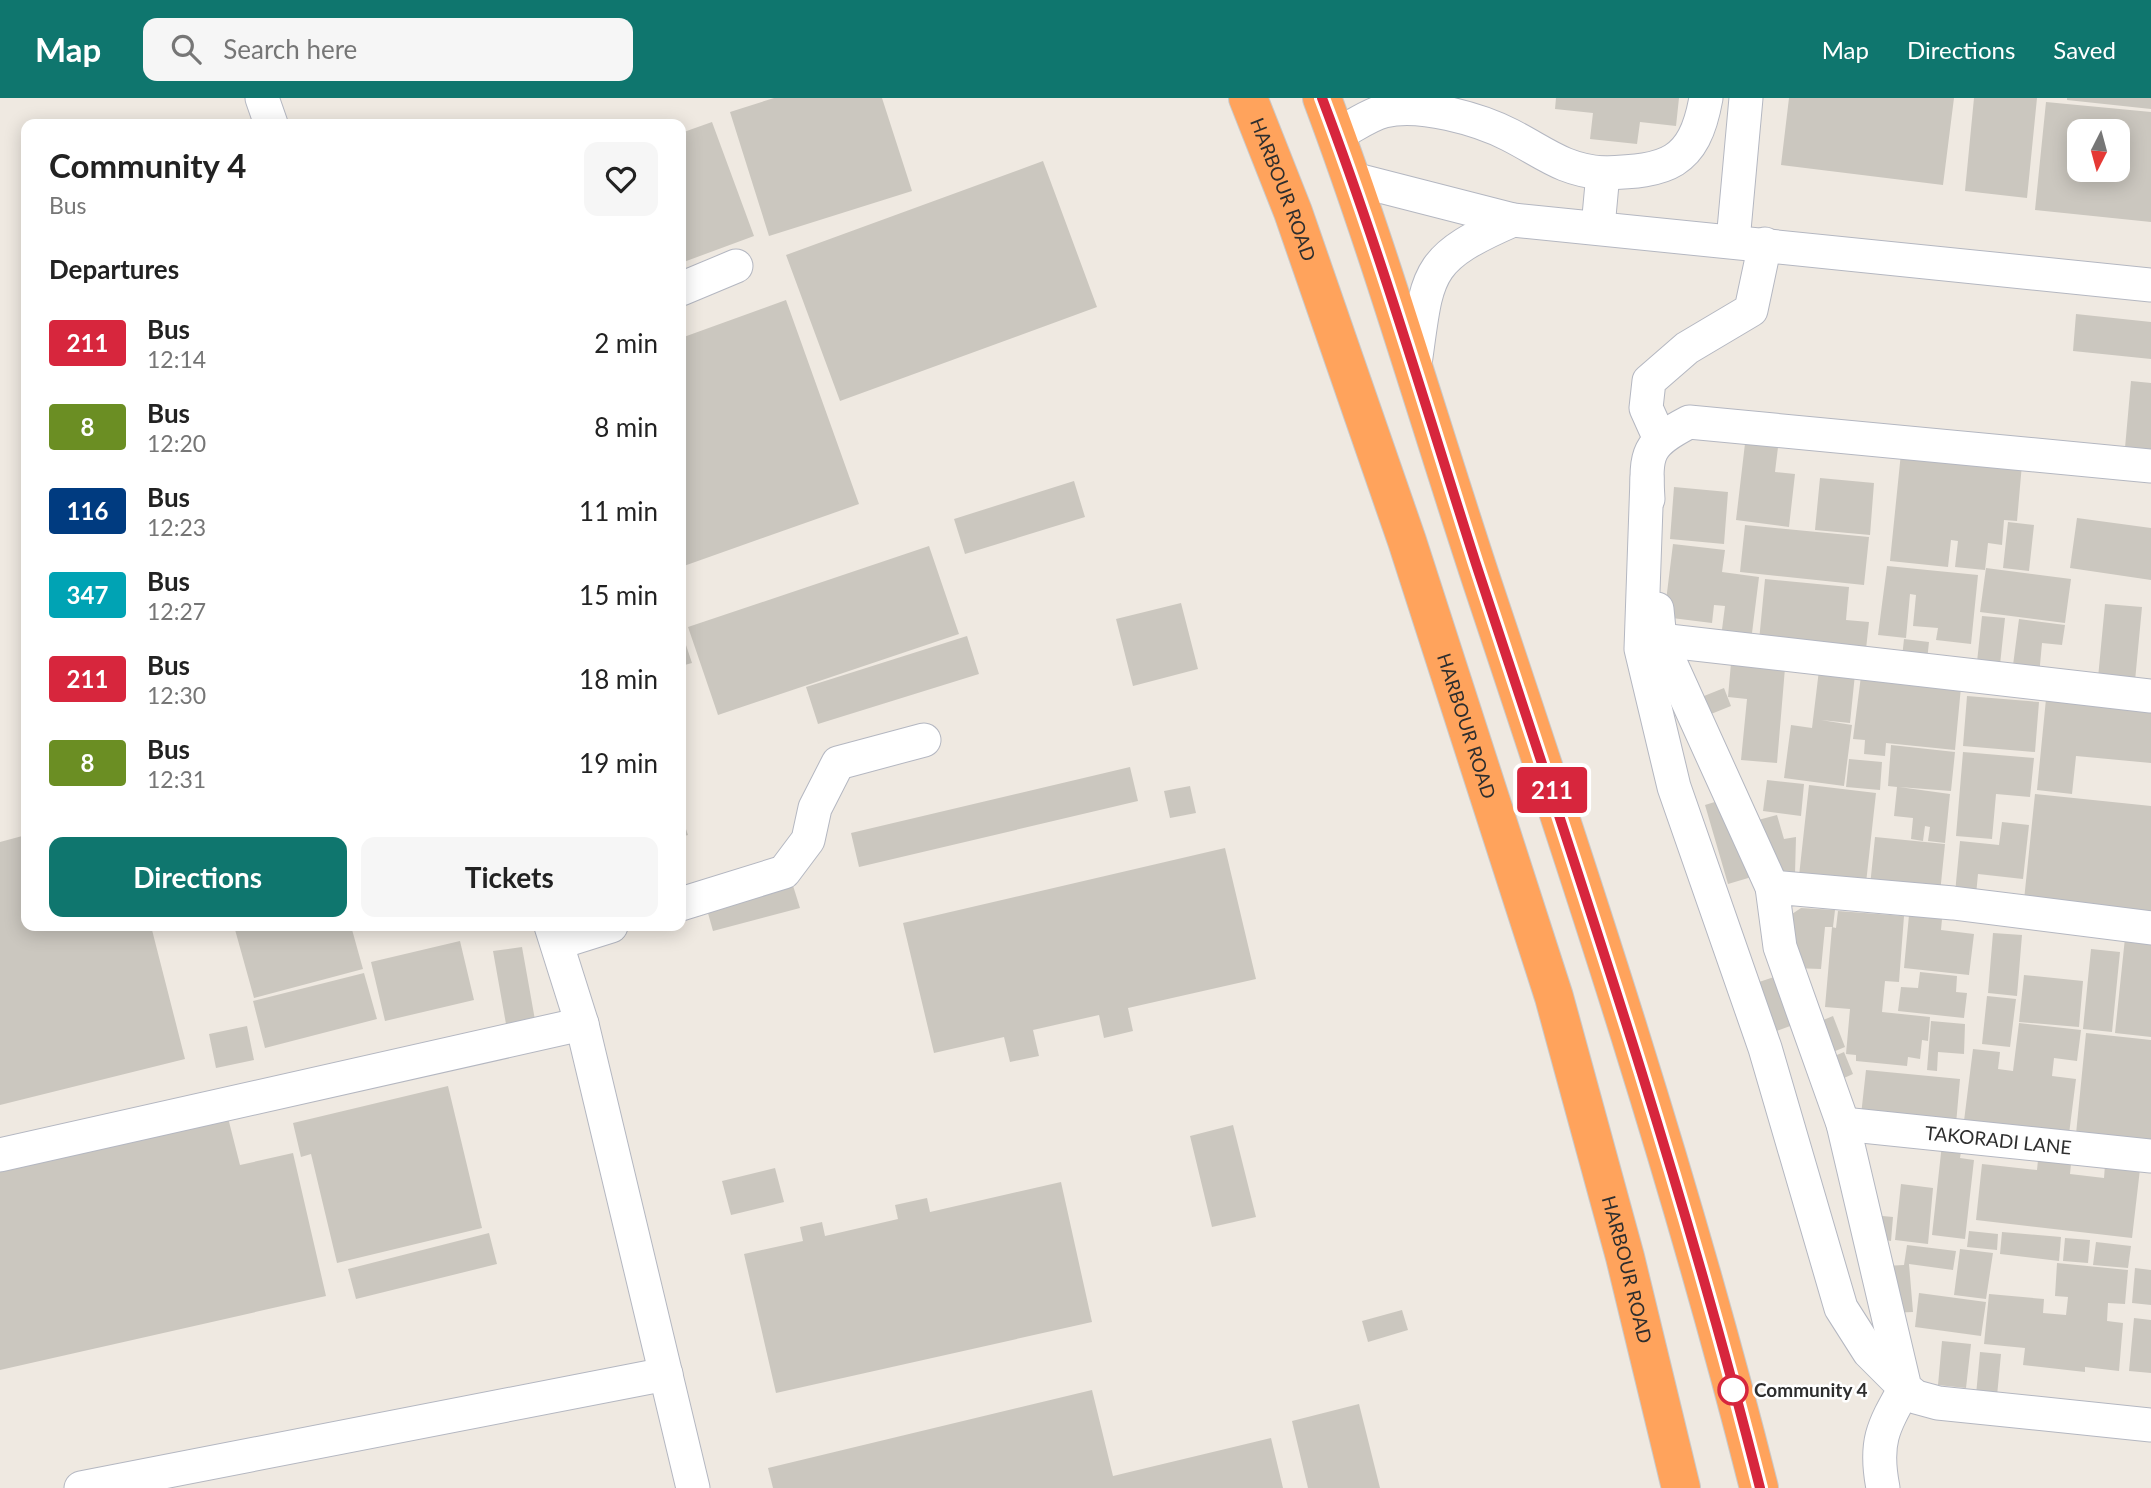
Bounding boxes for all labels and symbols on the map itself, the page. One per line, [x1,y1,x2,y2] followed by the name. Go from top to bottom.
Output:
[1246,114,1321,264] street label: HARBOUR ROAD
[2067,119,2130,182] north arrow
[1433,650,1501,801] street label: HARBOUR ROAD
[1512,767,1592,813] line badge: 211
[1924,1121,2073,1159] street label: TAKORADI LANE
[1598,1193,1657,1345] street label: HARBOUR ROAD
[1718,1375,1748,1405] marker: Community 4
[1754,1378,1868,1401] place label: Community 4

